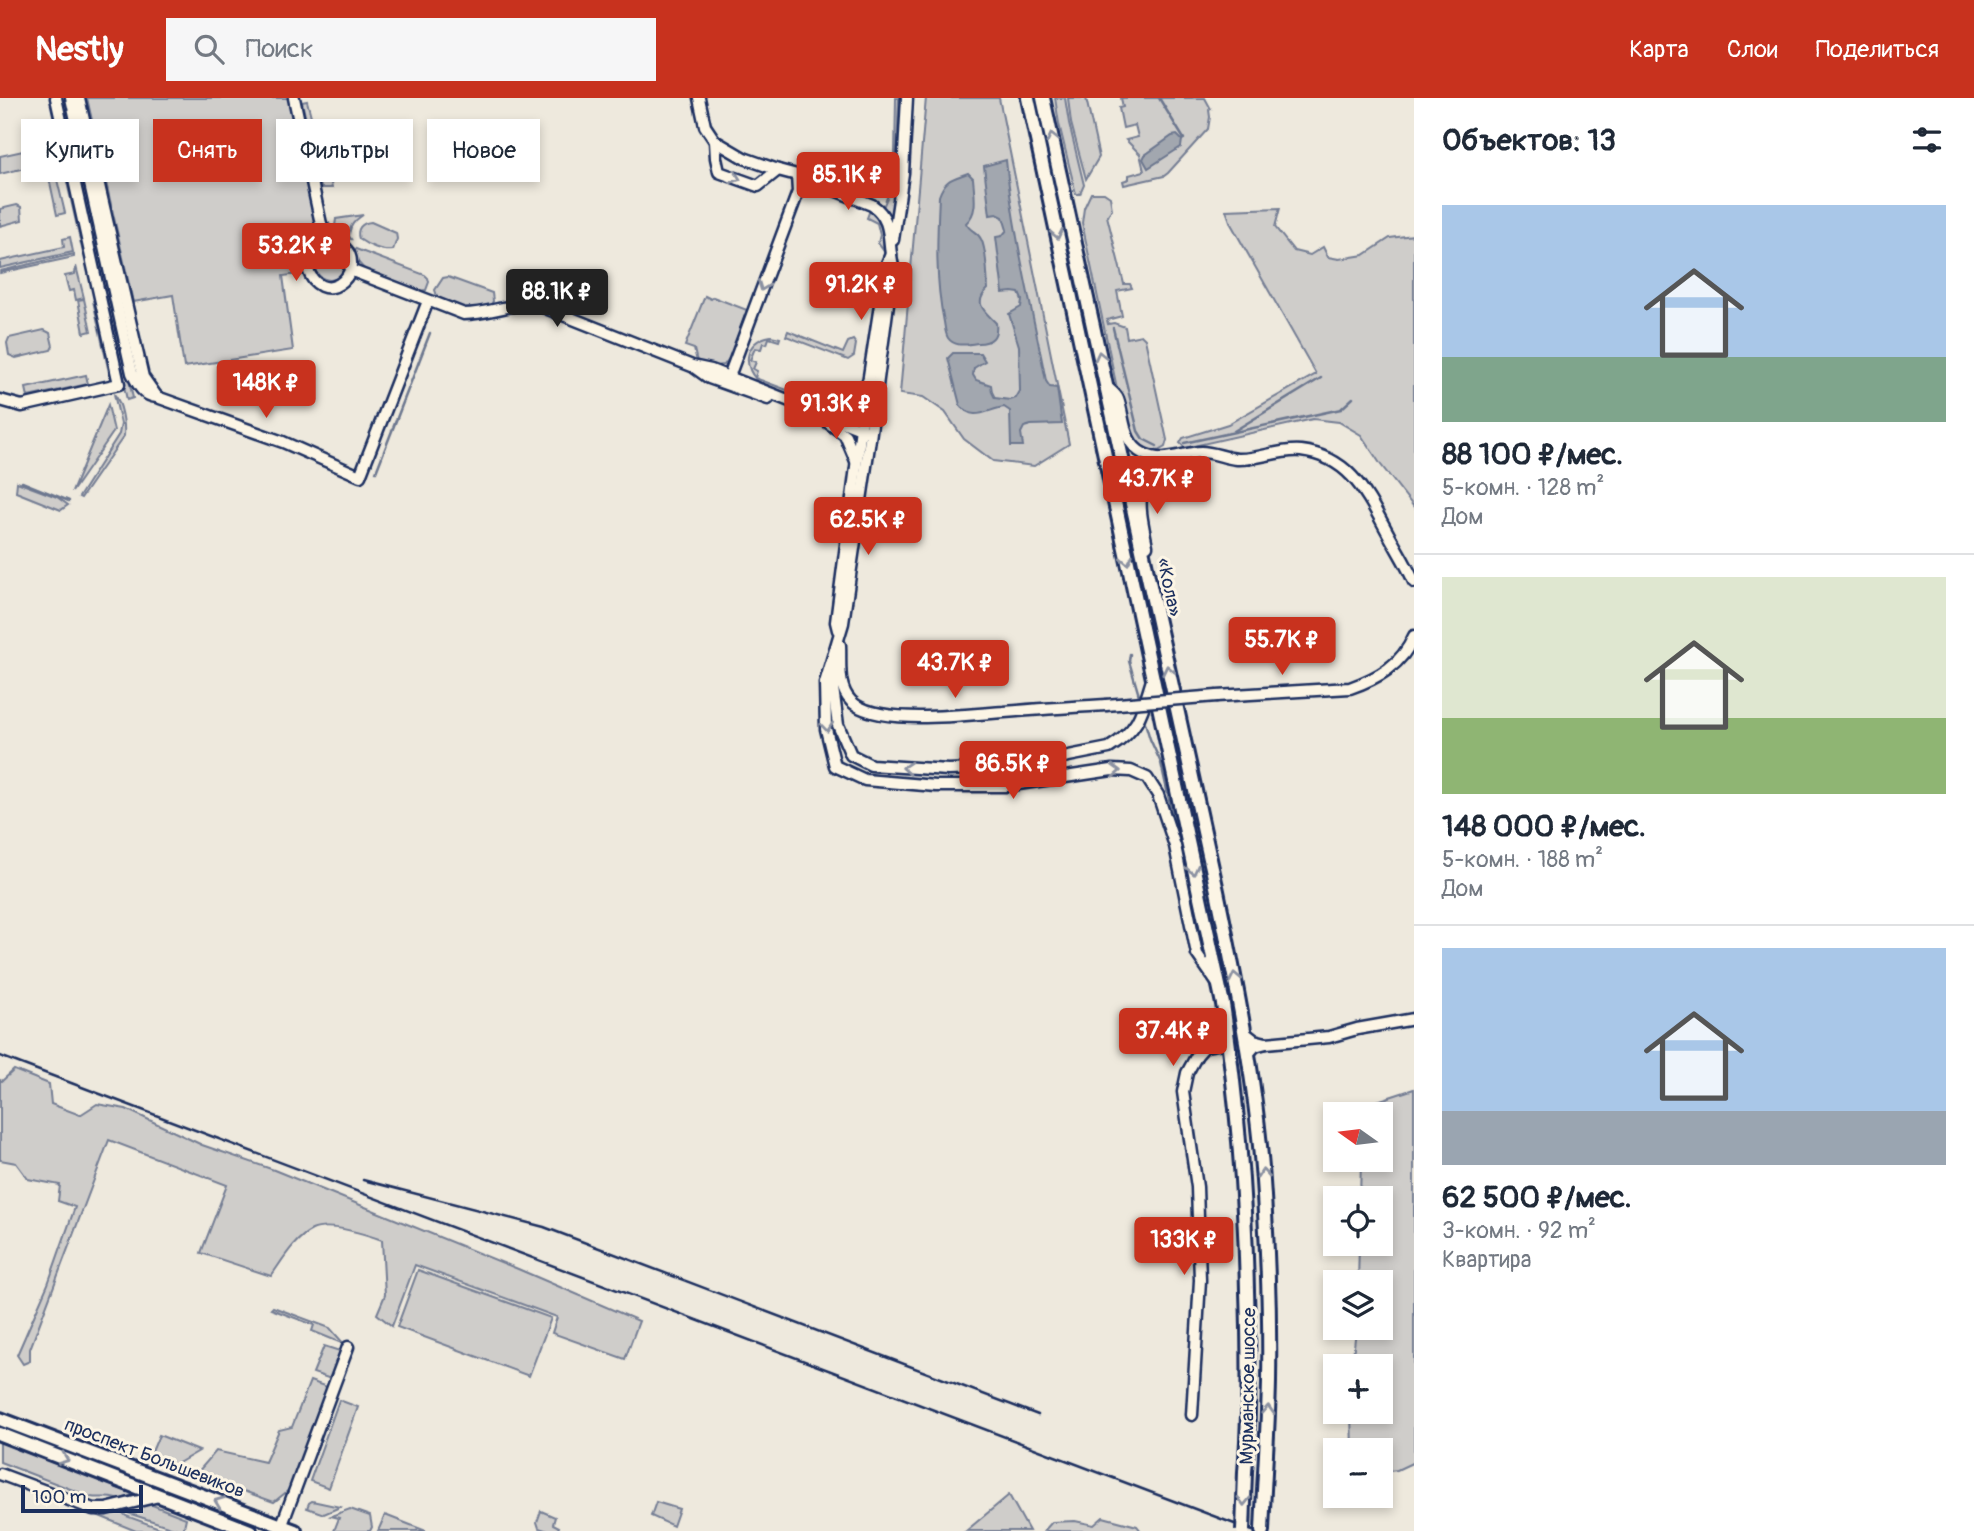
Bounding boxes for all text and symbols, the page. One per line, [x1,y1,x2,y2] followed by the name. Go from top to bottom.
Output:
[166,18,656,81] search box
[35,29,124,70] text: Nestly
[190,30,228,68] icon: search
[246,33,313,65] text: Поиск
[1629,35,1689,64] text: Карта
[1727,35,1778,64] text: Слои
[1816,35,1939,64] text: Поделиться
[21,119,139,182] chip: Купить
[153,119,262,182] chip: Снять
[276,119,413,182] chip: Фильтры
[427,119,540,182] chip: Новое
[1908,121,1946,159] icon: filters
[1442,122,1616,159] text: Объектов: 13
[1045,132,1060,144] one-way arrow
[783,152,913,212] pin: 85.1K ₽
[813,160,883,189] text: 85.1K ₽
[729,169,741,183] one-way arrow
[231,223,361,283] pin: 53.2K ₽
[1049,228,1064,240] one-way arrow
[258,231,334,260] text: 53.2K ₽
[1631,250,1757,376] icon: home
[796,262,926,322] pin: 91.2K ₽
[492,270,622,329] pin: 88.1K ₽
[825,270,897,299] text: 91.2K ₽
[522,277,592,306] text: 88.1K ₽
[757,279,771,291] one-way arrow
[1094,350,1108,362] one-way arrow
[209,360,323,420] pin: 148K ₽
[233,368,299,397] text: 148K ₽
[771,382,901,441] pin: 91.3K ₽
[800,389,872,418] text: 91.3K ₽
[1442,436,1623,473] text: 88 100 ₽/мес.
[1092,456,1222,516] pin: 43.7K ₽
[1119,464,1195,493] text: 43.7K ₽
[1442,473,1604,502] text: 5-комн. · 128 m²
[803,498,933,557] pin: 62.5K ₽
[1442,502,1483,531] text: Дом
[830,505,906,534] text: 62.5K ₽
[1119,554,1134,566] one-way arrow
[1151,556,1187,619] street label: «Кола»
[1217,618,1347,677] pin: 55.7K ₽
[1631,622,1757,748] icon: home
[1245,625,1319,654] text: 55.7K ₽
[890,640,1020,700] pin: 43.7K ₽
[917,648,993,677] text: 43.7K ₽
[1162,664,1177,676] one-way arrow
[819,722,834,733] one-way arrow
[948,742,1078,801] pin: 86.5K ₽
[975,749,1051,778] text: 86.5K ₽
[901,760,912,775] one-way arrow
[1111,763,1122,778] one-way arrow
[1442,808,1646,845] text: 148 000 ₽/мес.
[1442,845,1603,874] text: 5-комн. · 188 m²
[1185,864,1200,876] one-way arrow
[1442,874,1483,903] text: Дом
[1229,971,1244,983] one-way arrow
[1631,993,1757,1119] icon: home
[1108,1009,1238,1068] pin: 37.4K ₽
[1135,1016,1211,1045] text: 37.4K ₽
[1323,1102,1393,1172] north arrow
[1323,1102,1393,1508] map controls
[1256,1169,1271,1180] one-way arrow
[1442,1179,1632,1216] text: 62 500 ₽/мес.
[1323,1186,1393,1256] button: locate
[1442,1216,1596,1245] text: 3-комн. · 92 m²
[1127,1218,1241,1277] pin: 133K ₽
[1150,1225,1218,1254] text: 133K ₽
[1442,1245,1531,1274] text: Квартира
[1323,1270,1393,1340] button: layers
[1235,1307,1261,1465] street label: Мурманское шоссе
[1323,1354,1393,1424] button: +
[1260,1404,1275,1415] one-way arrow
[61,1412,248,1503] street label: проспект Большевиков
[1323,1438,1393,1508] button: −
[57,1450,69,1464] one-way arrow
[21,1482,144,1514] scale bar
[32,1485,86,1509] text: 100 m
[214,1496,226,1510] one-way arrow
[1237,1496,1252,1507] one-way arrow

